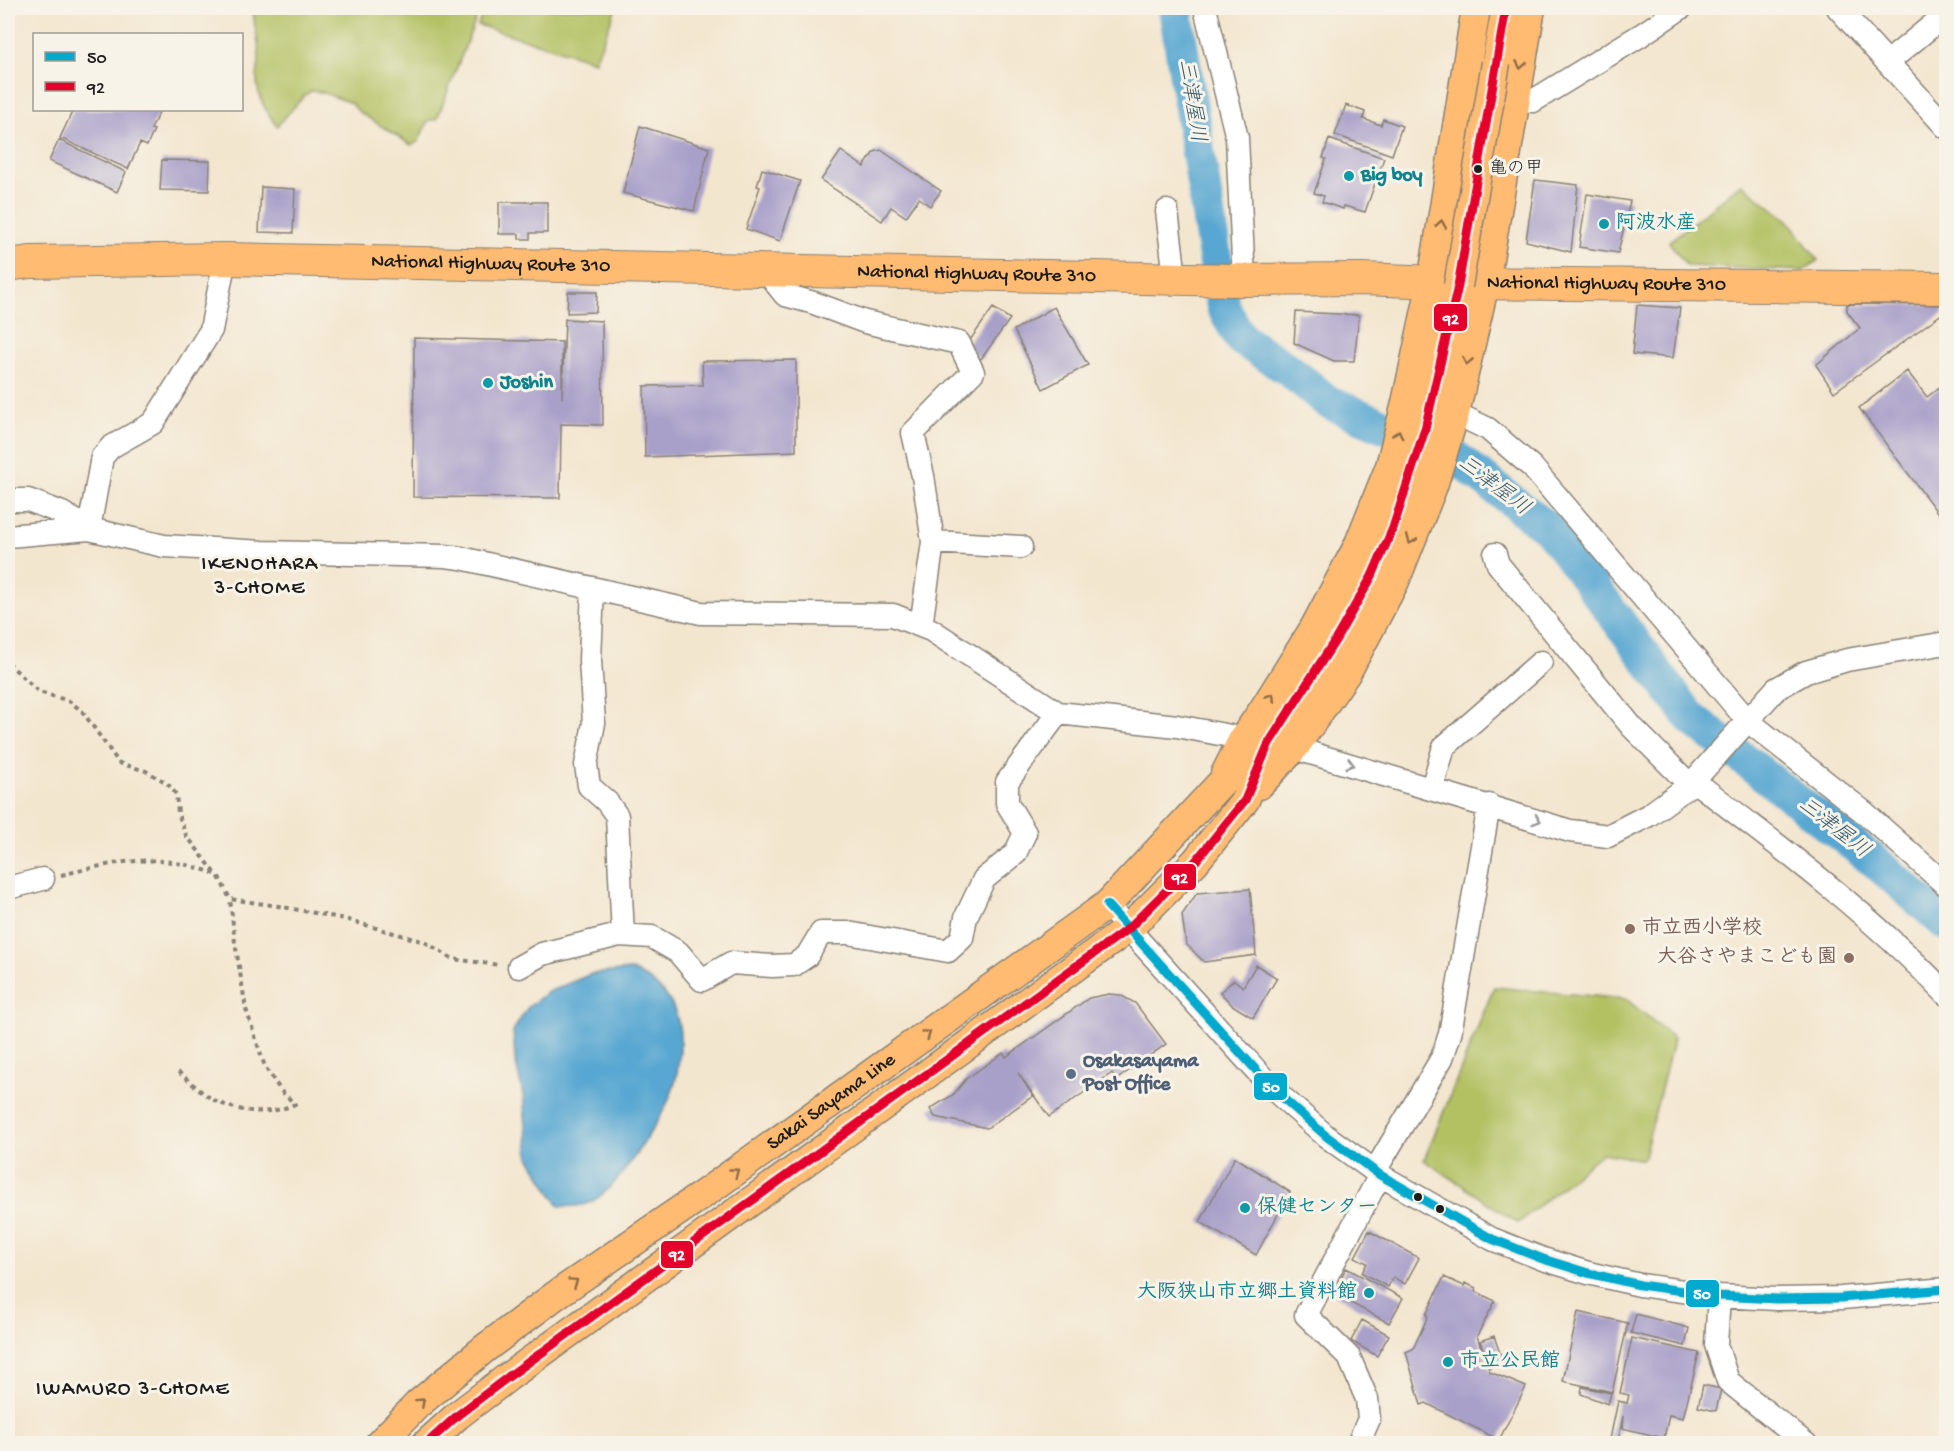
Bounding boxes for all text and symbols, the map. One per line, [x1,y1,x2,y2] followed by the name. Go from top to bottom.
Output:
[33,33,243,111] legend
[87,49,107,70] text: 50
[1171,57,1210,144] water label: 三津屋川
[1515,60,1527,70] one-way arrow
[86,79,105,100] text: 92
[1489,158,1543,180] place label: 亀の甲
[1472,163,1484,175] marker: 亀の甲
[1360,165,1423,188] place label: Big boy
[1342,169,1356,183] marker: Big boy
[1616,211,1696,236] place label: 阿波水産
[1597,217,1611,231] marker: 阿波水産
[1435,219,1447,228] one-way arrow
[371,251,611,279] street label: National Highway Route 310
[857,261,1096,289] street label: National Highway Route 310
[1487,272,1726,297] street label: National Highway Route 310
[1433,303,1468,332] line badge: 92
[1442,312,1459,331] text: 92
[1462,355,1475,365] one-way arrow
[499,372,553,395] place label: Joshin
[481,376,495,390] marker: Joshin
[1391,430,1403,440] one-way arrow
[1452,451,1535,522] water label: 三津屋川
[1406,534,1418,545] one-way arrow
[201,553,319,602] district label: IKENOHARA 3-CHOME
[1264,693,1276,703] one-way arrow
[1344,757,1355,769] one-way arrow
[1792,793,1874,865] water label: 三津屋川
[1531,813,1542,825] one-way arrow
[1163,863,1197,891] line badge: 92
[1171,871,1188,890] text: 92
[1642,916,1762,941] place label: 市立西小学校
[1623,922,1637,936] marker: 市立西小学校
[1657,946,1837,970] place label: 大谷さやまこども園
[1842,951,1856,965] marker: 大谷さやまこども園
[921,1030,932,1041] one-way arrow
[763,1048,901,1156] street label: Sakai Sayama Line
[1082,1051,1199,1097] place label: Osakasayama Post Office
[1064,1067,1078,1081] marker: Osakasayama Post Office
[1253,1072,1288,1101] line badge: 50
[1262,1080,1280,1099] text: 50
[728,1168,739,1179] one-way arrow
[1412,1191,1424,1203] unlabelled marker
[1257,1196,1377,1220] place label: 保健センター
[1238,1201,1252,1215] marker: 保健センター
[1434,1203,1446,1215] unlabelled marker
[660,1240,694,1269] line badge: 92
[668,1248,685,1267] text: 92
[568,1278,579,1289] one-way arrow
[1685,1279,1720,1308] line badge: 50
[1137,1280,1357,1305] place label: 大阪狭山市立郷土資料館
[1362,1286,1376,1300] marker: 大阪狭山市立郷土資料館
[1693,1287,1711,1306] text: 50
[1460,1349,1560,1374] place label: 市立公民館
[1441,1355,1455,1369] marker: 市立公民館
[36,1378,230,1403] district label: IWAMURO 3-CHOME
[414,1398,424,1409] one-way arrow

